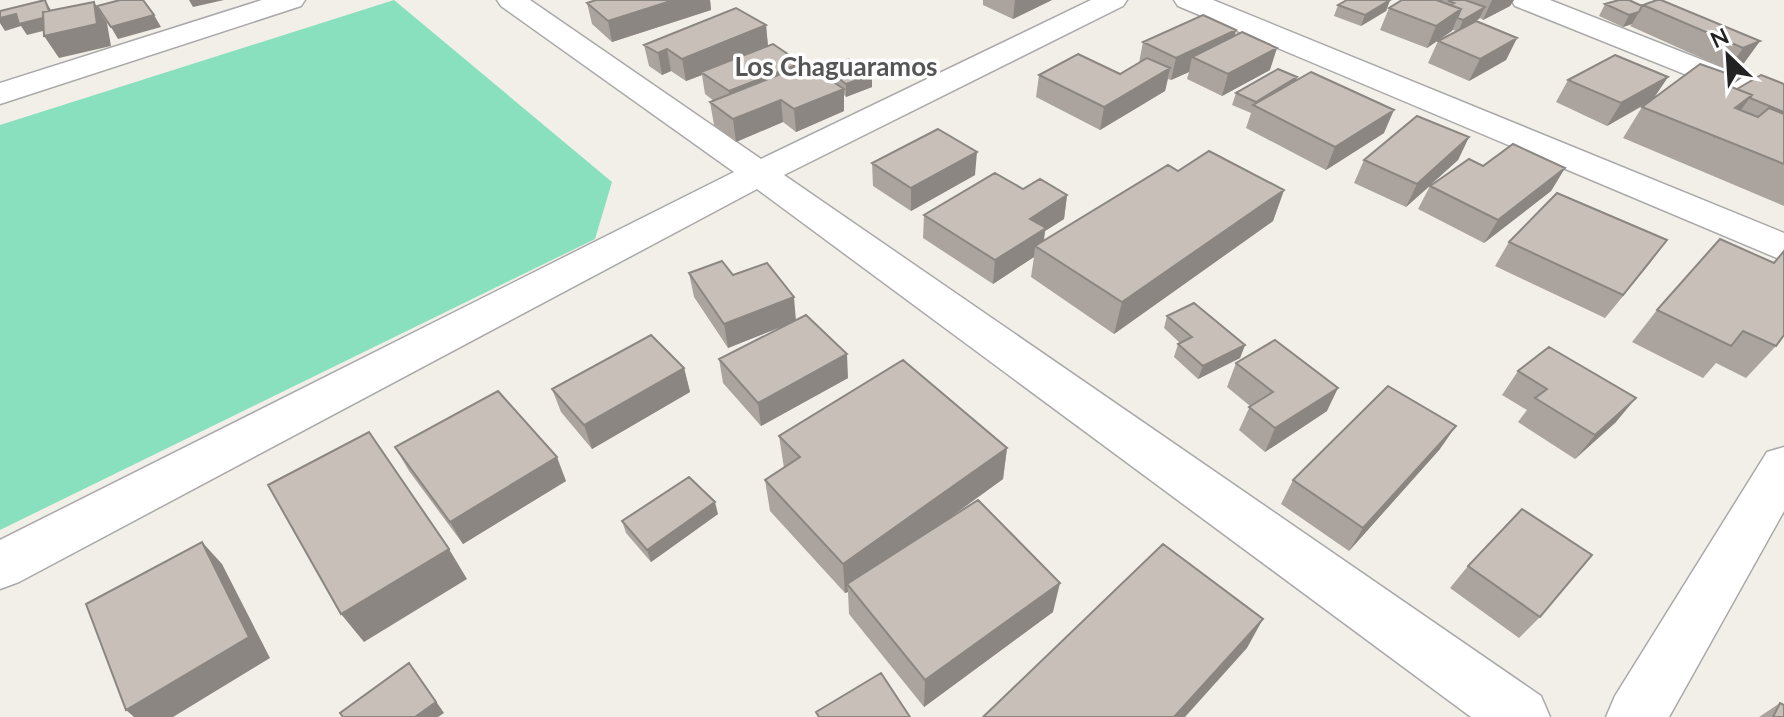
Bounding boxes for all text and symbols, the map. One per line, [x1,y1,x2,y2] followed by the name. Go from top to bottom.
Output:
[1688,16,1768,96] north arrow
[1706,22,1733,53] text: N
[734,50,938,82] district label: Los Chaguaramos

